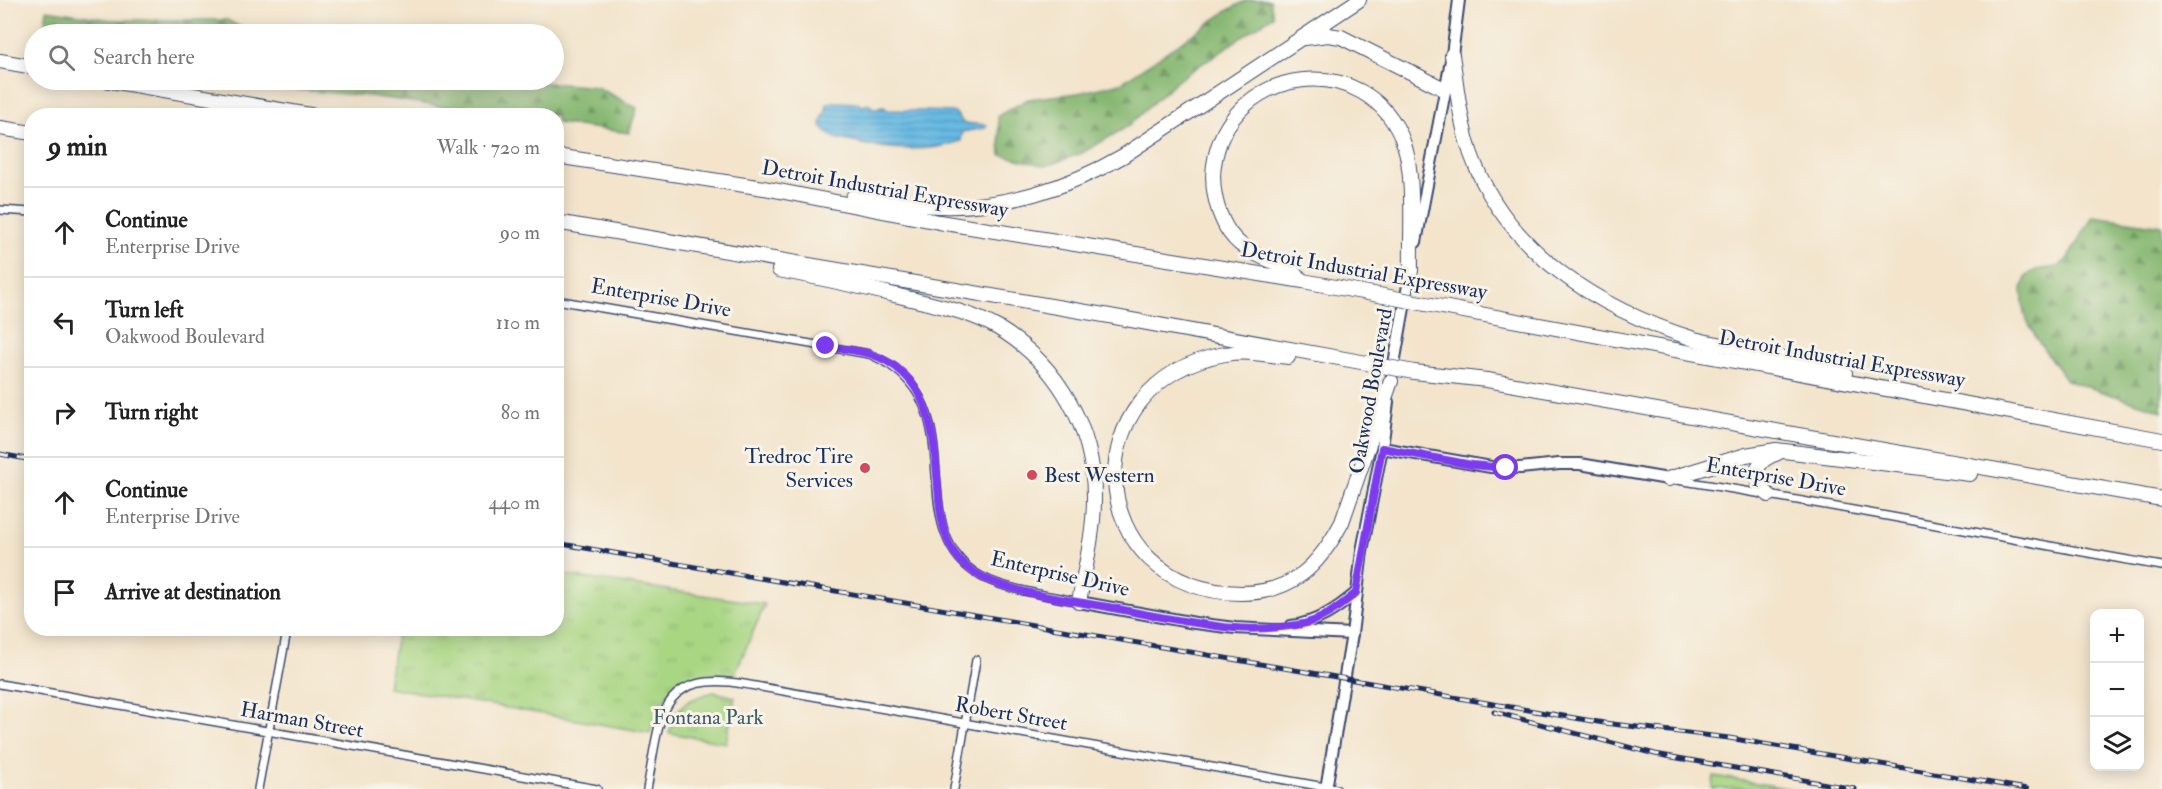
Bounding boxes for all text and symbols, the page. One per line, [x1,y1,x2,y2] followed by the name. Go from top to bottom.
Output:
[24,24,564,90] search box
[45,41,78,74] icon: search
[93,43,195,71] text: Search here
[48,131,107,163] text: 9 min
[437,135,540,160] text: Walk · 720 m
[760,154,1011,224] street label: Detroit Industrial Expressway
[105,206,188,234] text: Continue
[48,216,81,249] icon: ahead
[500,220,540,245] text: 90 m
[105,234,240,259] text: Enterprise Drive
[1239,236,1490,306] street label: Detroit Industrial Expressway
[589,272,733,324] street label: Enterprise Drive
[105,296,184,324] text: Turn left
[1343,305,1399,476] street label: Oakwood Boulevard
[48,306,81,339] icon: left
[496,310,540,335] text: 110 m
[105,324,265,349] text: Oakwood Boulevard
[1717,324,1968,394] street label: Detroit Industrial Expressway
[812,332,838,358] route end
[48,396,81,429] icon: right
[105,398,198,426] text: Turn right
[501,400,540,425] text: 80 m
[745,443,853,494] place label: Tredroc Tire Services
[1704,451,1848,503] street label: Enterprise Drive
[1492,454,1518,480] route start
[858,461,872,475] marker: Tredroc Tire Services
[1044,462,1155,489] place label: Best Western
[1025,468,1039,482] marker: Best Western
[105,476,188,504] text: Continue
[48,486,81,519] icon: ahead
[488,490,540,515] text: 440 m
[105,504,240,529] text: Enterprise Drive
[988,545,1132,603] street label: Enterprise Drive
[48,576,81,609] icon: arrive
[105,578,281,606] text: Arrive at destination
[2090,609,2144,771] map controls
[2090,609,2144,663] button: +
[2090,663,2144,717] button: −
[953,691,1070,737] street label: Robert Street
[238,696,366,744] street label: Harman Street
[652,704,764,731] park label: Fontana Park
[2090,717,2144,771] button: layers

